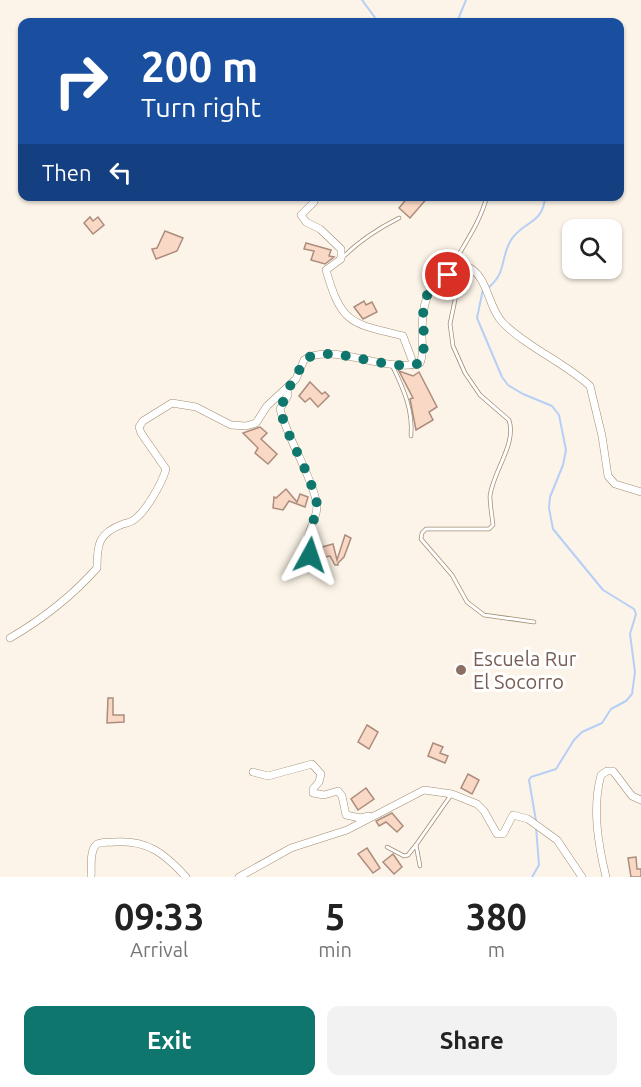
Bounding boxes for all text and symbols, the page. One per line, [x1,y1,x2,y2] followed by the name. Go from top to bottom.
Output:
[42,42,120,120] icon: right
[141,43,258,90] text: 200 m
[141,92,261,122] text: Turn right
[104,156,137,189] icon: left
[42,160,92,185] text: Then
[562,219,622,279] map controls
[562,219,622,279] button: search
[422,249,473,300] pin
[431,258,464,291] icon: arrive
[278,523,342,587] position arrow
[473,647,577,693] place label: Escuela Rur El Socorro
[454,663,468,677] marker: Escuela Rur El Socorro
[114,896,204,937] text: 09:33
[325,896,345,937] text: 5
[466,896,527,937] text: 380
[130,938,188,961] text: Arrival
[318,938,352,961] text: min
[488,938,505,961] text: m
[24,1006,315,1075] button: Exit
[327,1006,617,1075] button: Share

